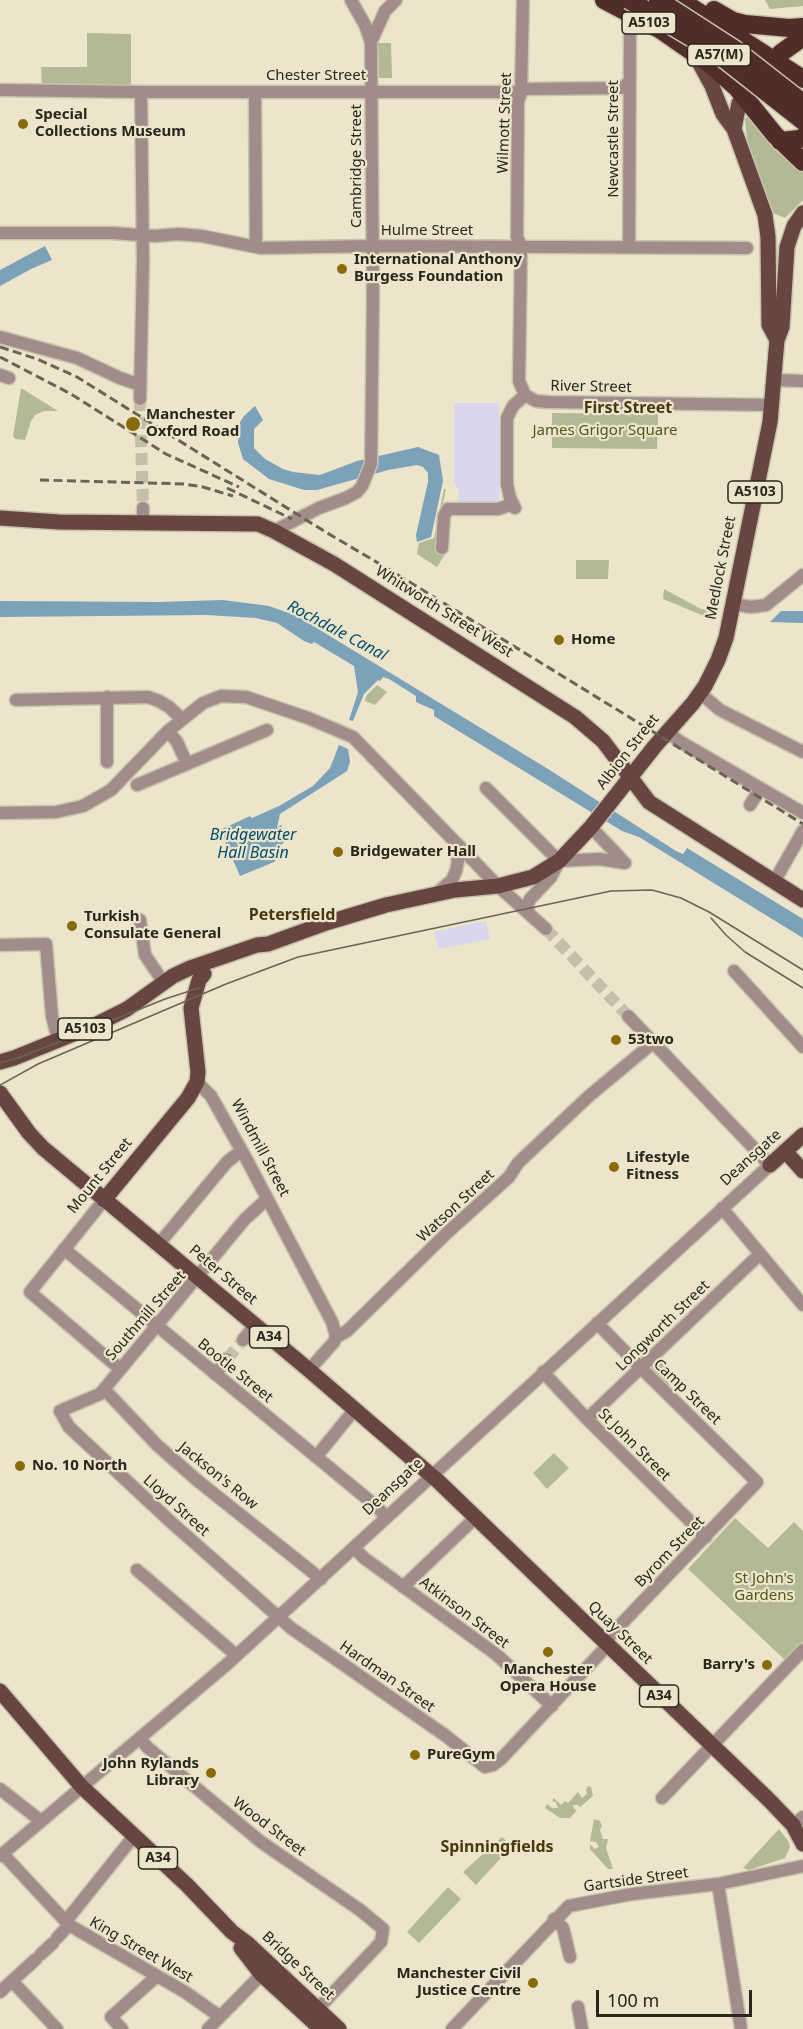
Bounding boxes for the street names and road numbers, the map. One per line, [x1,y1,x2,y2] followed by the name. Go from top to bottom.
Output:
[622,12,676,34] road number: A5103
[688,44,750,66] road number: A57(M)
[266,67,366,85] street label: Chester Street
[494,72,516,174] street label: Wilmott Street
[605,80,623,198] street label: Newcastle Street
[348,104,366,228] street label: Cambridge Street
[381,222,473,240] street label: Hulme Street
[550,377,632,397] street label: River Street
[728,481,782,503] road number: A5103
[702,515,740,621] street label: Medlock Street
[372,562,516,662] street label: Whitworth Street West
[593,711,663,793] street label: Albion Street
[58,1018,112,1040] road number: A5103
[227,1096,293,1200] street label: Windmill Street
[717,1126,785,1190] street label: Deansgate
[64,1134,136,1218] street label: Mount Street
[414,1166,498,1246] street label: Watson Street
[185,1241,261,1309] street label: Peter Street
[102,1268,190,1364] street label: Southmill Street
[613,1277,713,1375] street label: Longworth Street
[250,1326,288,1348] road number: A34
[194,1335,276,1407] street label: Bootle Street
[649,1355,725,1429] street label: Camp Street
[594,1405,674,1485] street label: St John Street
[175,1438,261,1514] street label: Jackson's Row
[359,1455,427,1519] street label: Deansgate
[139,1471,213,1541] street label: Lloyd Street
[632,1513,708,1591] street label: Byrom Street
[416,1573,512,1653] street label: Atkinson Street
[584,1598,656,1668] street label: Quay Street
[336,1637,438,1717] street label: Hardman Street
[640,1685,678,1707] road number: A34
[229,1794,309,1860] street label: Wood Street
[138,1847,178,1869] road number: A34
[583,1864,689,1896] street label: Gartside Street
[86,1913,196,1987] street label: King Street West
[258,1928,338,2004] street label: Bridge Street

